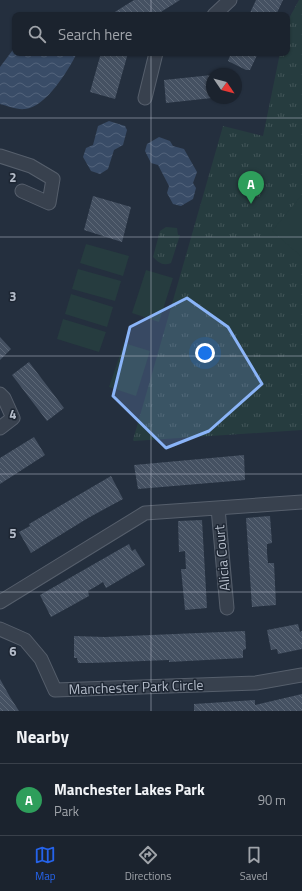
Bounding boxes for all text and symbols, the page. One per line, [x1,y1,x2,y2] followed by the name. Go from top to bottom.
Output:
[12,12,290,56] search box
[26,23,48,45] icon: search
[58,23,132,46] text: Search here
[206,68,242,104] north arrow
[9,167,17,187] text: 2
[238,171,264,204] pin: A
[9,286,17,306] text: 3
[195,343,215,363] your location
[9,404,17,424] text: 4
[9,523,17,543] text: 5
[208,524,235,592] street label: Alicia Court
[9,641,17,661] text: 6
[68,674,204,699] street label: Manchester Park Circle
[16,724,69,750] text: Nearby
[54,778,205,801] text: Manchester Lakes Park
[25,790,33,810] text: A
[258,790,286,810] text: 90 m
[54,801,79,821] text: Park
[34,844,56,884] tab: Map
[125,844,171,884] tab: Directions
[240,844,268,884] tab: Saved

